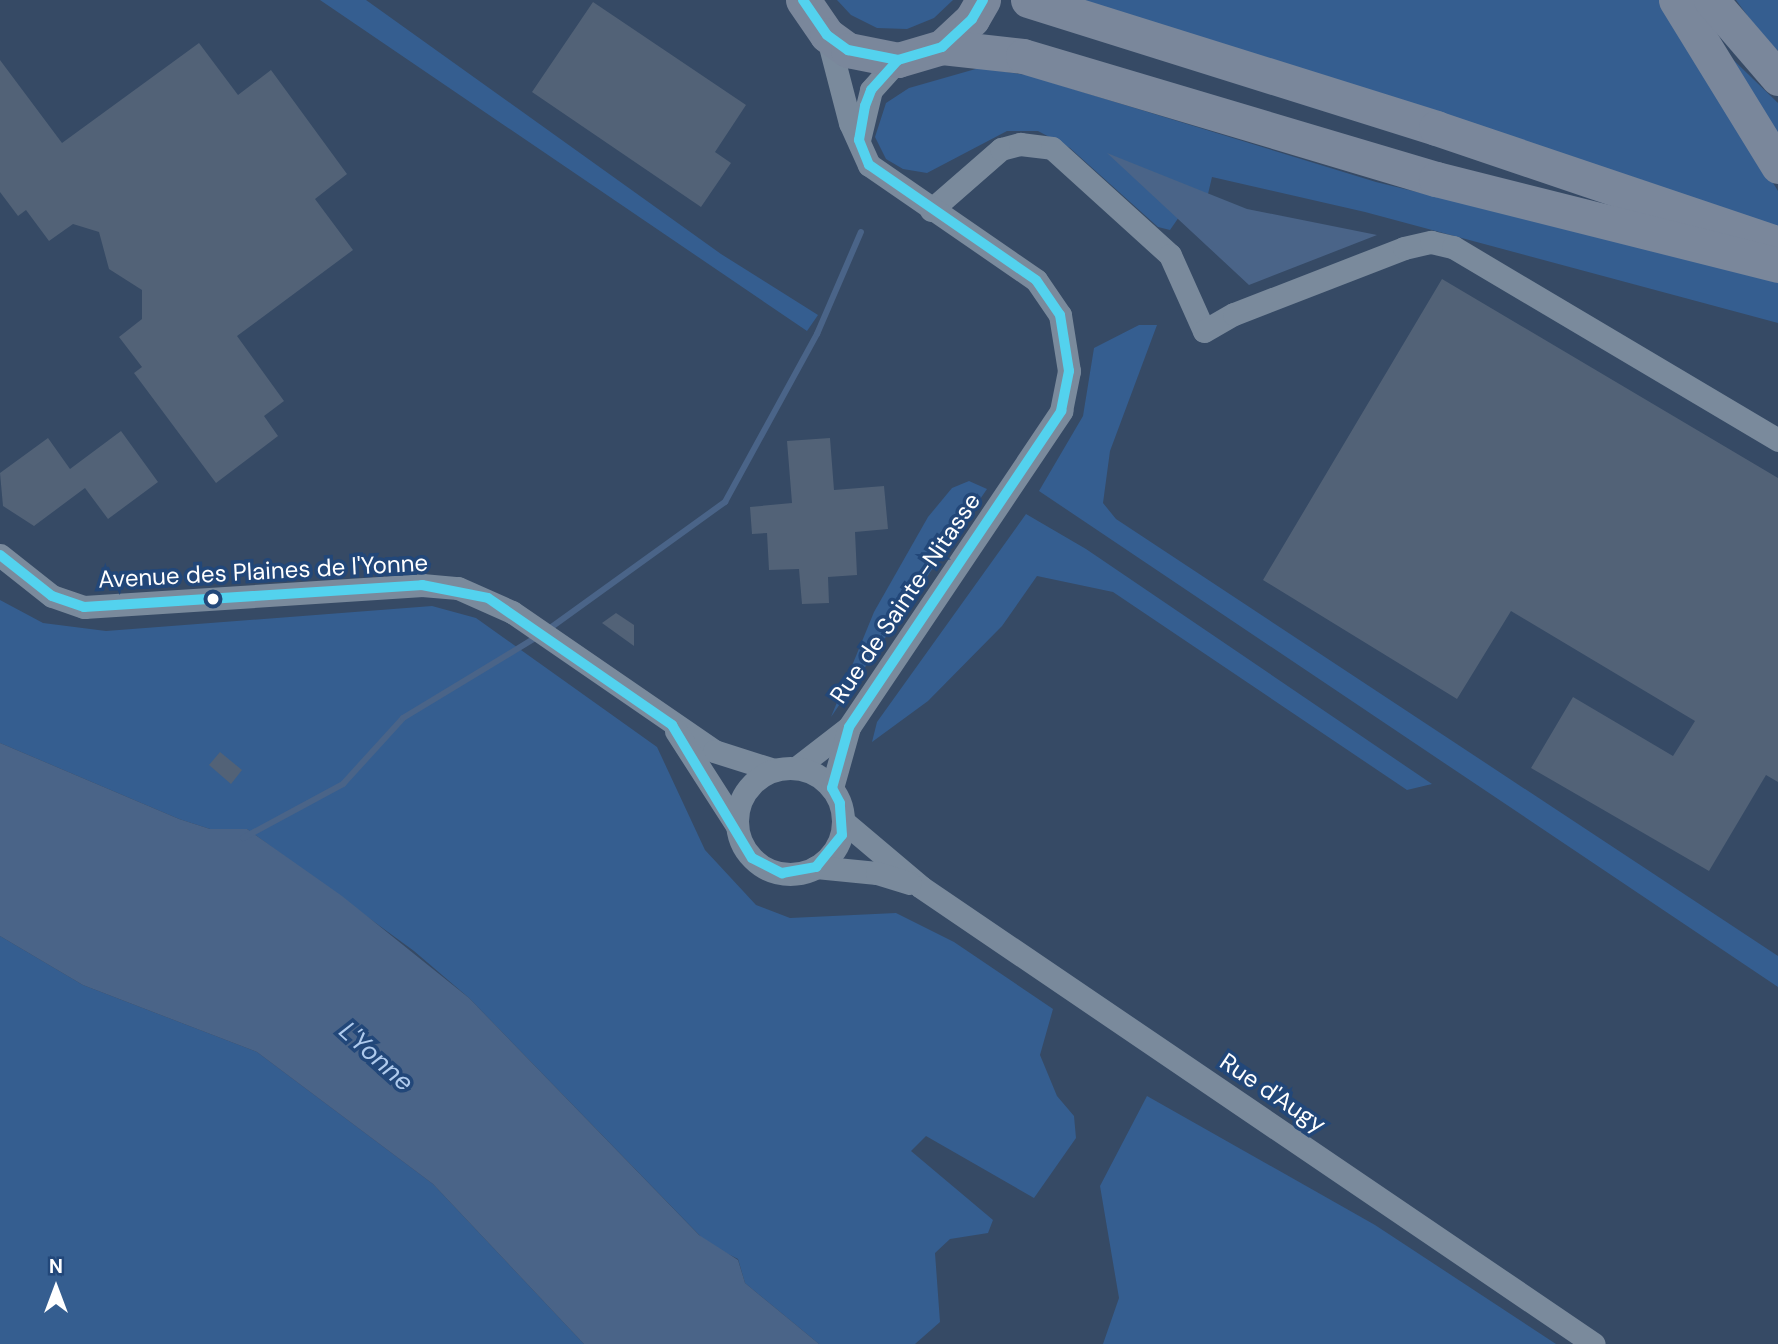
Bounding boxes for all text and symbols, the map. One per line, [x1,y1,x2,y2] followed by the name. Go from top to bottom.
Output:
[824,487,986,709] street label: Rue de Sainte-Nitasse
[97,548,429,594] street label: Avenue des Plaines de l'Yonne
[206,592,220,606] unlabelled marker
[333,1016,419,1098] water label: L'Yonne
[1215,1047,1331,1139] street label: Rue d'Augy
[21,1253,91,1323] north arrow
[49,1254,63,1279] text: N

